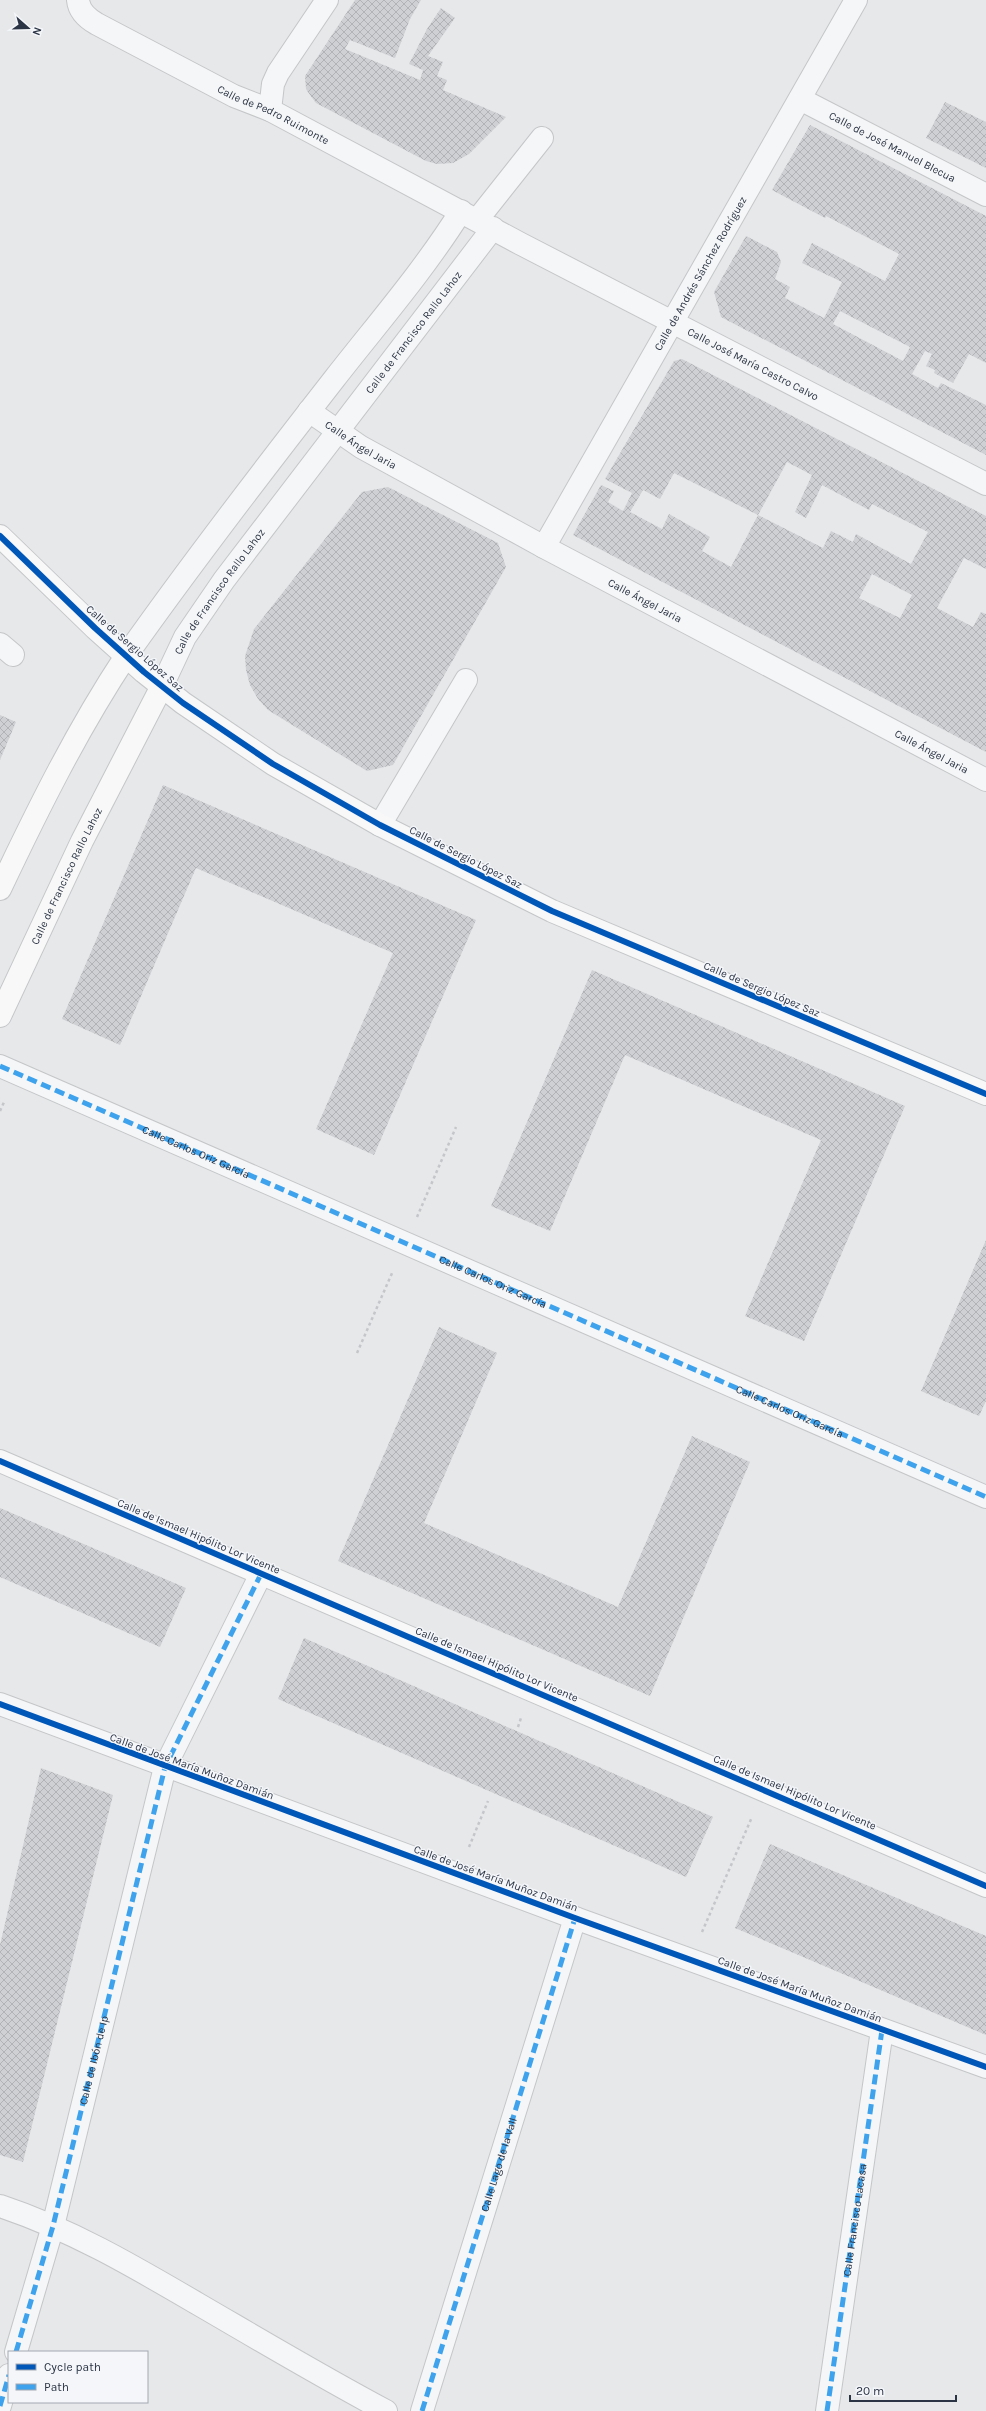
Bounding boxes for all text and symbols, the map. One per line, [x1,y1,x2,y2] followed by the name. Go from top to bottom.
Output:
[8,8,48,48] north arrow
[29,25,44,37] text: N
[215,82,331,147] street label: Calle de Pedro Ruimonte
[827,109,958,185] street label: Calle de José Manuel Blecua
[651,194,750,353] street label: Calle de Andrés Sánchez Rodríguez
[363,269,465,396] street label: Calle de Francisco Rallo Lahoz
[685,325,821,404] street label: Calle José María Castro Calvo
[322,418,399,472] street label: Calle Ángel Jaria
[172,526,268,657] street label: Calle de Francisco Rallo Lahoz
[606,576,684,625] street label: Calle Ángel Jaria
[83,602,186,694] street label: Calle de Sergio López Saz
[892,727,971,777] street label: Calle Ángel Jaria
[28,805,105,947] street label: Calle de Francisco Rallo Lahoz
[407,823,525,892] street label: Calle de Sergio López Saz
[702,959,822,1020] street label: Calle de Sergio López Saz
[140,1123,252,1181] street label: Calle Carlos Oriz García
[437,1253,549,1311] street label: Calle Carlos Oriz García
[734,1383,845,1441] street label: Calle Carlos Oriz García
[115,1496,283,1577] street label: Calle de Ismael Hipólito Lor Vicente
[413,1624,581,1705] street label: Calle de Ismael Hipólito Lor Vicente
[108,1731,276,1802] street label: Calle de José María Muñoz Damián
[711,1752,879,1833] street label: Calle de Ismael Hipólito Lor Vicente
[412,1843,580,1914] street label: Calle de José María Muñoz Damián
[716,1954,884,2025] street label: Calle de José María Muñoz Damián
[77,2014,111,2106] street label: Calle de Ibón de Ip
[478,2116,520,2213] street label: Calle Lago de la Vall
[841,2163,870,2277] street label: Calle Francisco Lacasa
[8,2351,148,2403] legend
[44,2360,101,2374] text: Cycle path
[850,2377,956,2403] scale bar
[44,2380,69,2394] text: Path
[856,2384,884,2398] text: 20 m

